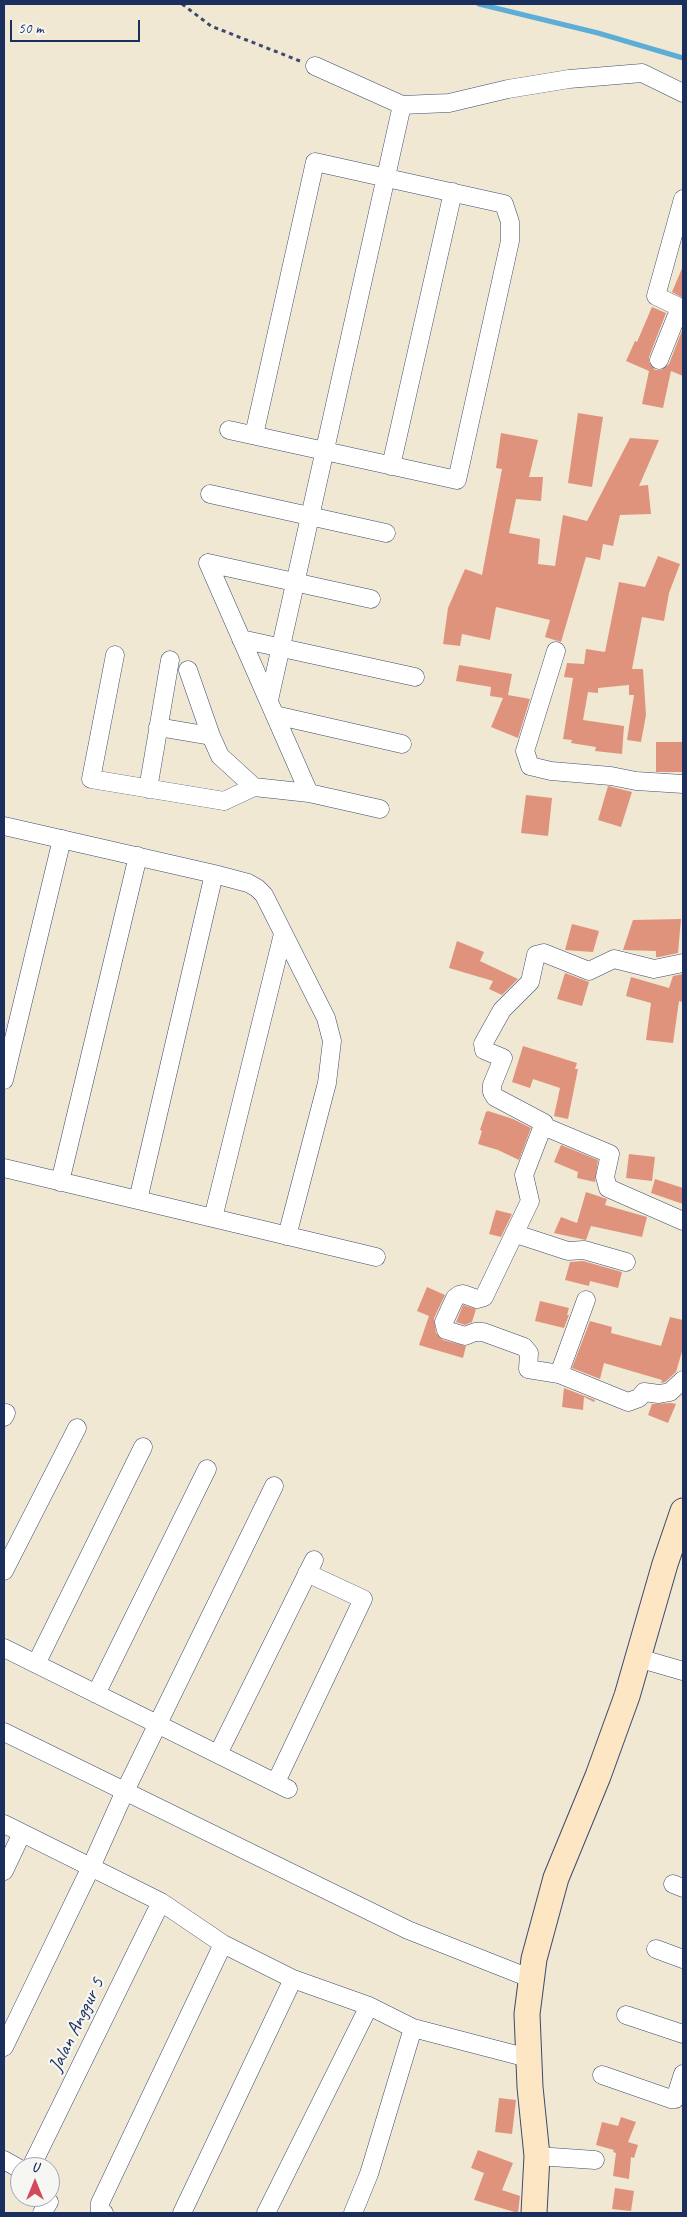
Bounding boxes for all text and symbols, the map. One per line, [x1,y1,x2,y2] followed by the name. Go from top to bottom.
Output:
[12,10,142,42] scale bar
[18,19,44,38] text: 50 m
[44,1974,110,2076] street label: Jalan Anggur 5
[10,2157,60,2207] north arrow
[32,2159,38,2176] text: U

